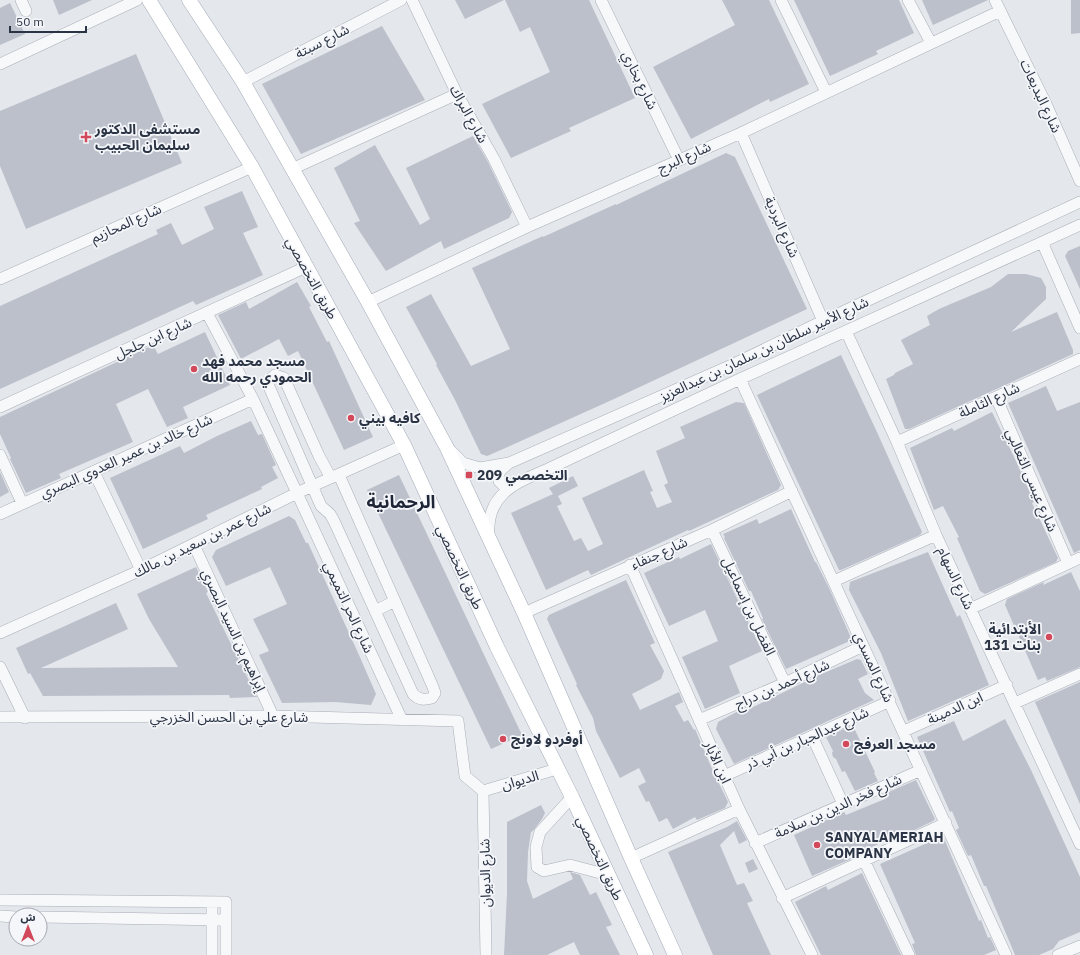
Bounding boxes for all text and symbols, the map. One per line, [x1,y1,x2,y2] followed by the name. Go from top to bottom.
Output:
[10,8,86,34] scale bar
[16,14,44,29] text: 50 m
[292,20,353,64] street label: شارع سبتة
[616,48,662,113] street label: شارع بخاري
[1014,56,1066,137] street label: شارع البديعات
[444,82,492,147] street label: شارع البراك
[94,120,200,154] place label: مستشفى الدكتور سليمان الحبيب
[80,131,92,143] marker: مستشفى الدكتور سليمان الحبيب
[654,137,714,179] street label: شارع البرج
[759,194,803,261] street label: شارع البردية
[88,199,165,248] street label: شارع المحازيم
[280,234,342,323] street label: طريق التخصصي
[656,292,872,408] street label: شارع الأمير سلطان بن سلمان بن عبدالعزيز
[112,313,195,365] street label: شارع ابن جلجل
[202,352,312,388] place label: مسجد محمد فهد الحمودي رحمه الله
[189,364,199,374] marker: مسجد محمد فهد الحمودي رحمه الله
[956,378,1023,424] street label: شارع الثاملة
[359,409,421,429] place label: كافيه بيني
[37,410,216,504] street label: شارع خالد بن عمير العدوي البصري
[346,413,356,423] marker: كافيه بيني
[1000,426,1062,535] street label: شارع عيسى الثعالبي
[477,466,568,486] place label: التخصصي 209
[464,470,474,480] marker: التخصصي 209
[367,490,436,513] district label: الرحمانية
[130,499,275,583] street label: شارع عمر بن سعيد بن مالك
[430,522,487,613] street label: طريق التخصصي
[628,532,691,575] street label: شارع جنفاء
[932,544,978,613] street label: شارع السهام
[717,554,780,659] street label: الفضل بن إسماعيل
[318,558,378,657] street label: شارع الحر التميمي
[196,566,271,696] street label: إبراهيم بن السيد البصري
[984,620,1041,654] place label: الأبتدائية 131 بنات
[848,629,898,706] street label: شارع المسدي
[1044,632,1054,642] marker: الأبتدائية 131 بنات
[732,655,833,715] street label: شارع أحمد بن دراج
[924,688,986,728] street label: ابن الدمينة
[742,703,872,776] street label: شارع عبدالجبار بن أبي ذر
[150,708,308,728] street label: شارع علي بن الحسن الخزرجي
[511,730,583,749] place label: أوفردو لاونج
[498,734,508,744] marker: أوفردو لاونج
[854,735,936,754] place label: مسجد العرفج
[700,737,735,786] street label: ابن الأبار
[841,739,851,749] marker: مسجد العرفج
[499,766,541,794] street label: الديوان
[772,770,905,844] street label: شارع فخر الدين بن سلامة
[570,813,627,904] street label: طريق التخصصي
[825,828,944,862] place label: SANYALAMERIAH COMPANY
[475,838,497,908] street label: شارع الديوان
[812,840,822,850] marker: SANYALAMERIAH COMPANY
[8,907,48,947] north arrow
[20,910,36,924] text: ش

